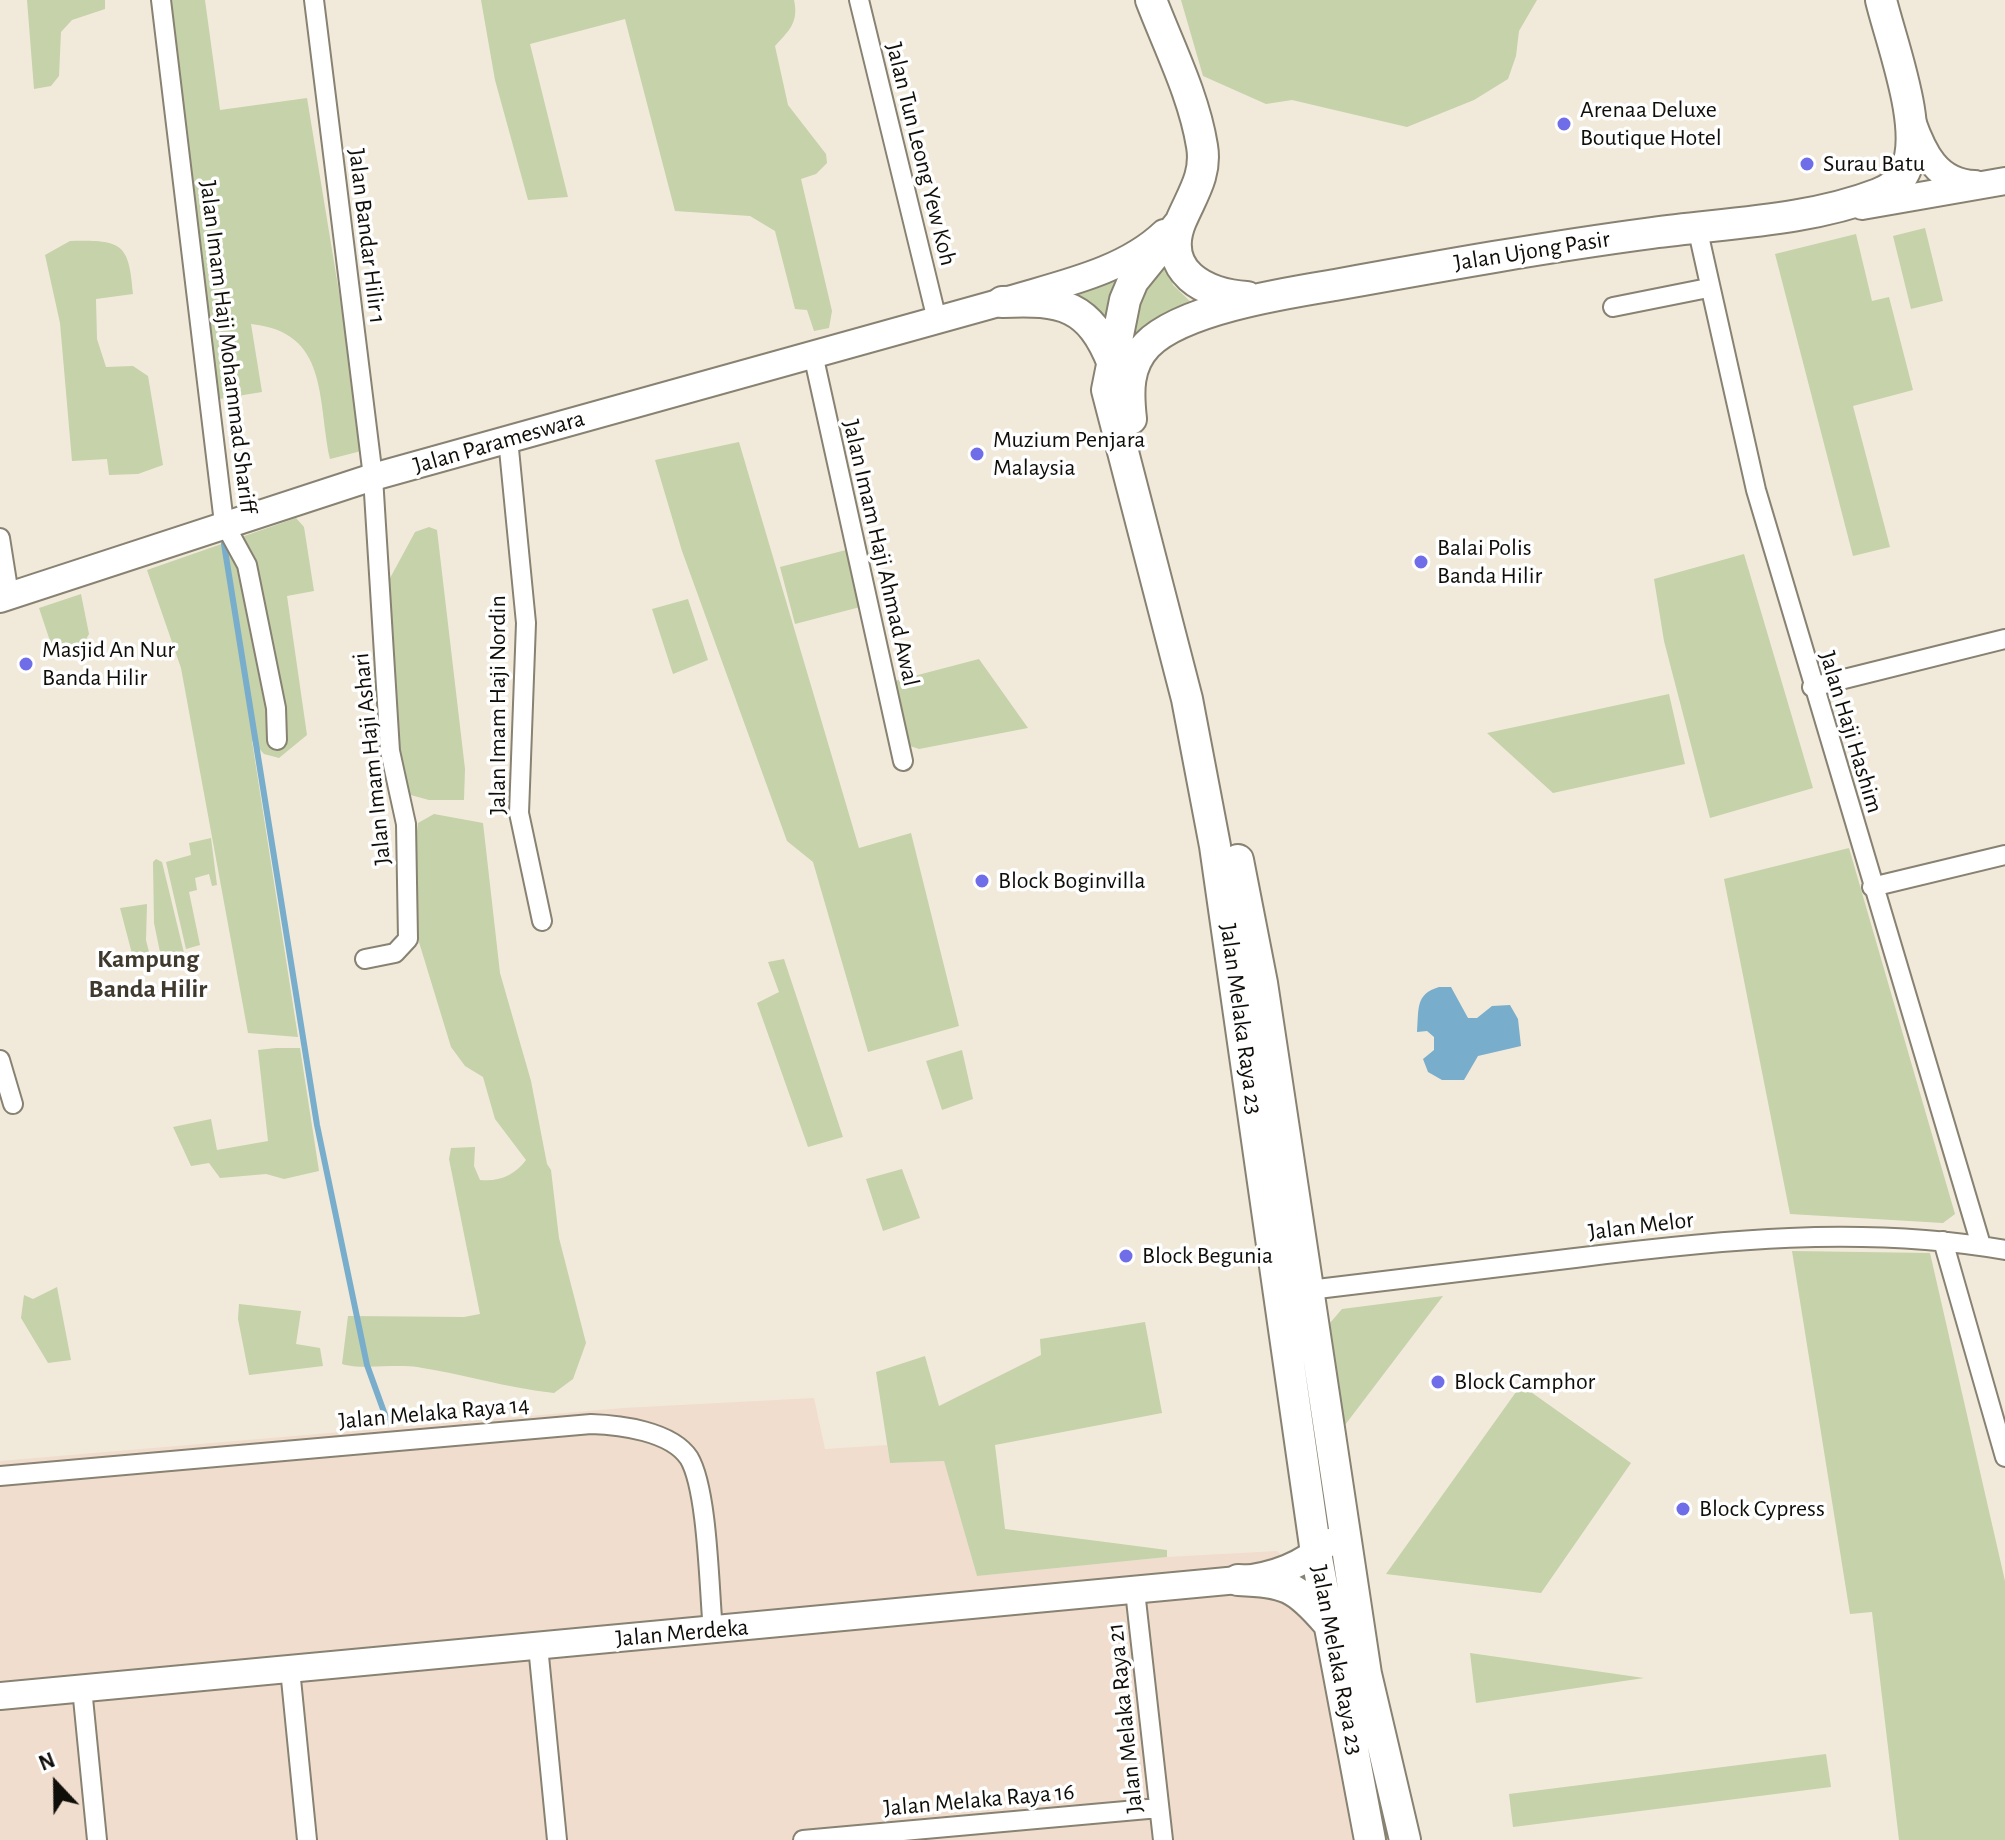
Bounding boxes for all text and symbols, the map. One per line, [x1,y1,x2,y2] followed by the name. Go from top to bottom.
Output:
[879,39,963,269] street label: Jalan Tun Leong Yew Koh
[1580,96,1722,152] place label: Arenaa Deluxe Boutique Hotel
[1555,115,1573,133] marker: Arenaa Deluxe Boutique Hotel
[342,147,392,325] street label: Jalan Bandar Hilir 1
[1823,150,1925,178] place label: Surau Batu
[1798,155,1816,173] marker: Surau Batu
[193,179,263,515] street label: Jalan Imam Haji Mohammad Shariff
[1452,224,1612,278] street label: Jalan Ujong Pasir
[410,404,588,480] street label: Jalan Parameswara
[836,417,926,689] street label: Jalan Imam Haji Ahmad Awal
[993,426,1145,482] place label: Muzium Penjara Malaysia
[968,445,986,463] marker: Muzium Penjara Malaysia
[1437,534,1542,590] place label: Balai Polis Banda Hilir
[1412,553,1430,571] marker: Balai Polis Banda Hilir
[484,595,512,815] street label: Jalan Imam Haji Nordin
[42,636,175,692] place label: Masjid An Nur Banda Hilir
[1813,648,1889,816] street label: Jalan Haji Hashim
[347,651,397,867] street label: Jalan Imam Haji Ashari
[17,655,35,673] marker: Masjid An Nur Banda Hilir
[998,867,1146,895] place label: Block Boginvilla
[973,872,991,890] marker: Block Boginvilla
[1213,922,1269,1116] street label: Jalan Melaka Raya 23
[89,943,207,1004] district label: Kampung Banda Hilir
[1587,1205,1695,1247] street label: Jalan Melor
[1142,1242,1273,1270] place label: Block Begunia
[1117,1247,1135,1265] marker: Block Begunia
[1454,1368,1595,1396] place label: Block Camphor
[1429,1373,1447,1391] marker: Block Camphor
[337,1390,531,1436] street label: Jalan Melaka Raya 14
[1699,1495,1825,1523] place label: Block Cypress
[1674,1500,1692,1518] marker: Block Cypress
[1304,1563,1370,1757] street label: Jalan Melaka Raya 23
[614,1613,750,1653] street label: Jalan Merdeka
[1101,1622,1149,1814] street label: Jalan Melaka Raya 21
[16,1744,96,1824] north arrow
[36,1749,58,1775] text: N
[882,1777,1076,1823] street label: Jalan Melaka Raya 16

